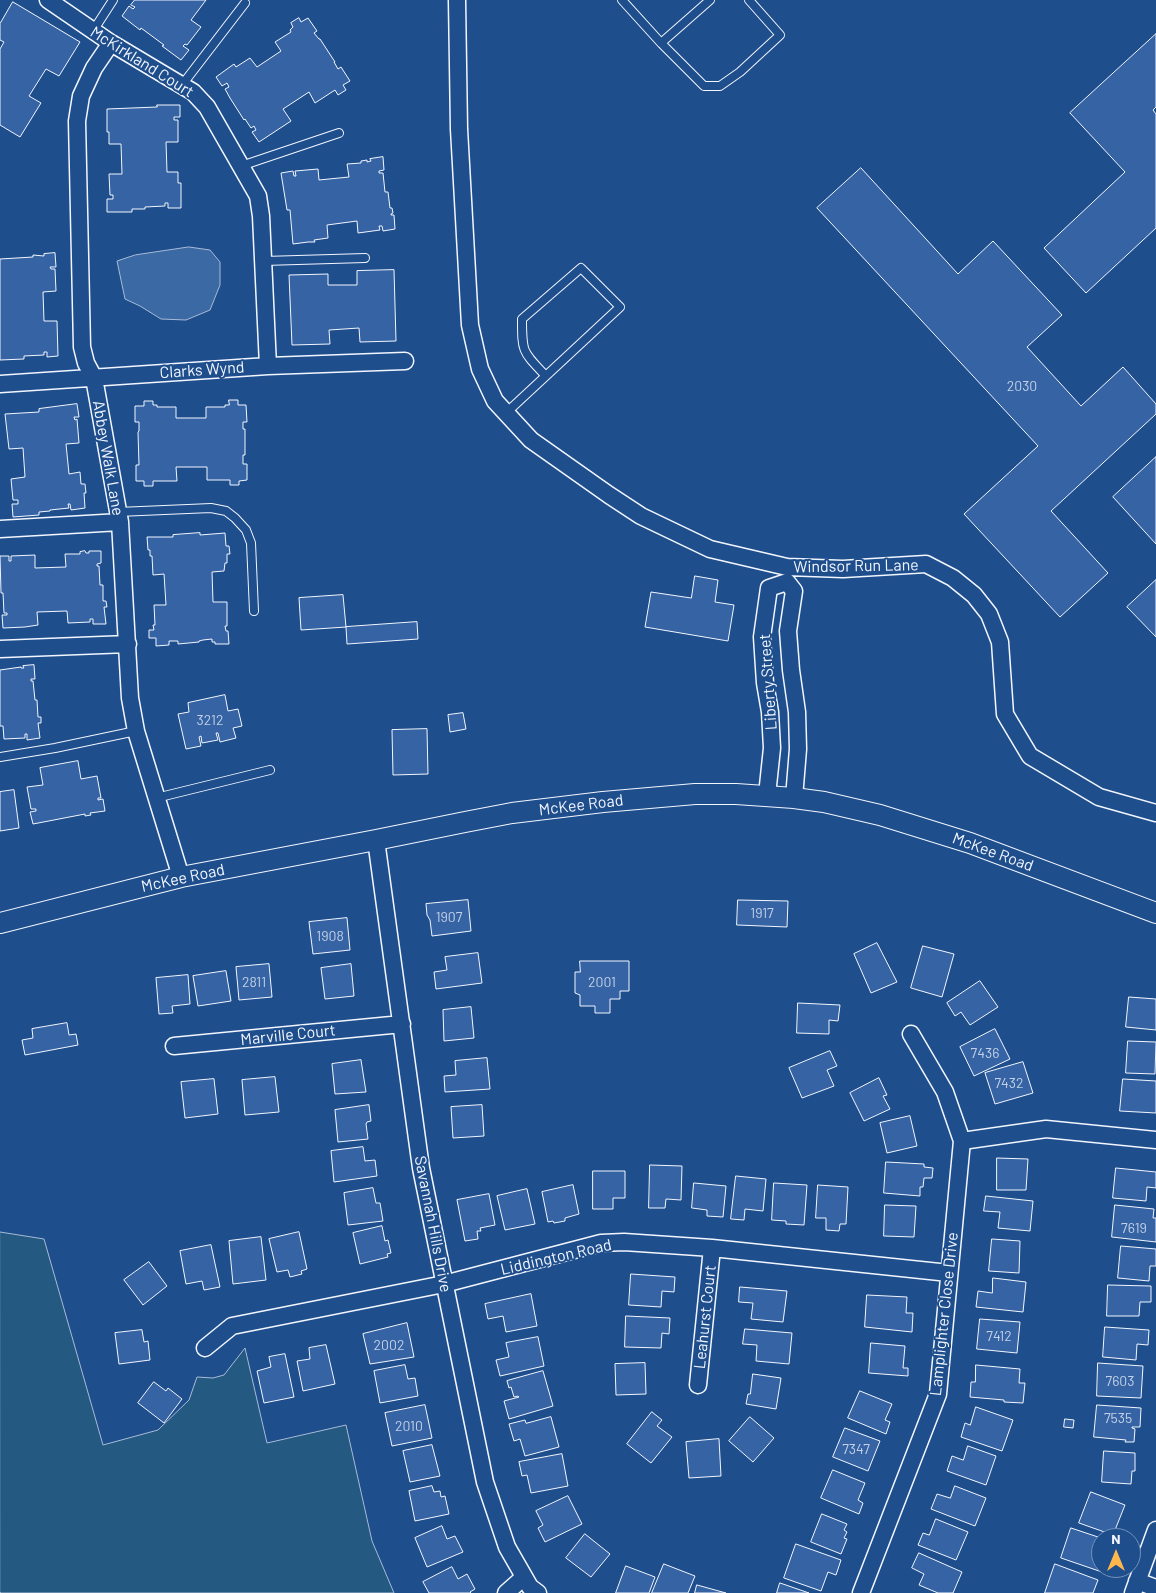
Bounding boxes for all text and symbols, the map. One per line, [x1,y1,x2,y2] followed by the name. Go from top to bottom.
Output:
[87,22,197,102] street label: McKirkland Court
[159,357,245,383] street label: Clarks Wynd
[1007,378,1037,394] house number: 2030
[88,399,128,517] street label: Abbey Walk Lane
[793,555,919,577] street label: Windsor Run Lane
[755,633,781,731] street label: Liberty Street
[197,712,223,728] house number: 3212
[538,790,624,820] street label: McKee Road
[950,828,1036,876] street label: McKee Road
[139,860,227,896] street label: McKee Road
[750,905,774,921] house number: 1917
[436,909,462,925] house number: 1907
[316,928,344,944] house number: 1908
[242,974,266,990] house number: 2811
[588,974,616,990] house number: 2001
[239,1020,337,1050] street label: Marville Court
[971,1045,999,1061] house number: 7436
[994,1075,1024,1091] house number: 7432
[410,1154,456,1294] street label: Savannah Hills Drive
[1121,1220,1147,1236] house number: 7619
[926,1231,962,1397] street label: Lamplighter Close Drive
[499,1235,613,1279] street label: Liddington Road
[690,1264,720,1370] street label: Leahurst Court
[986,1328,1012,1344] house number: 7412
[374,1337,404,1353] house number: 2002
[1106,1373,1134,1389] house number: 7603
[1104,1410,1132,1426] house number: 7535
[395,1418,423,1434] house number: 2010
[842,1441,870,1457] house number: 7347
[1091,1528,1141,1578] north arrow
[1111,1530,1121,1547] text: N

